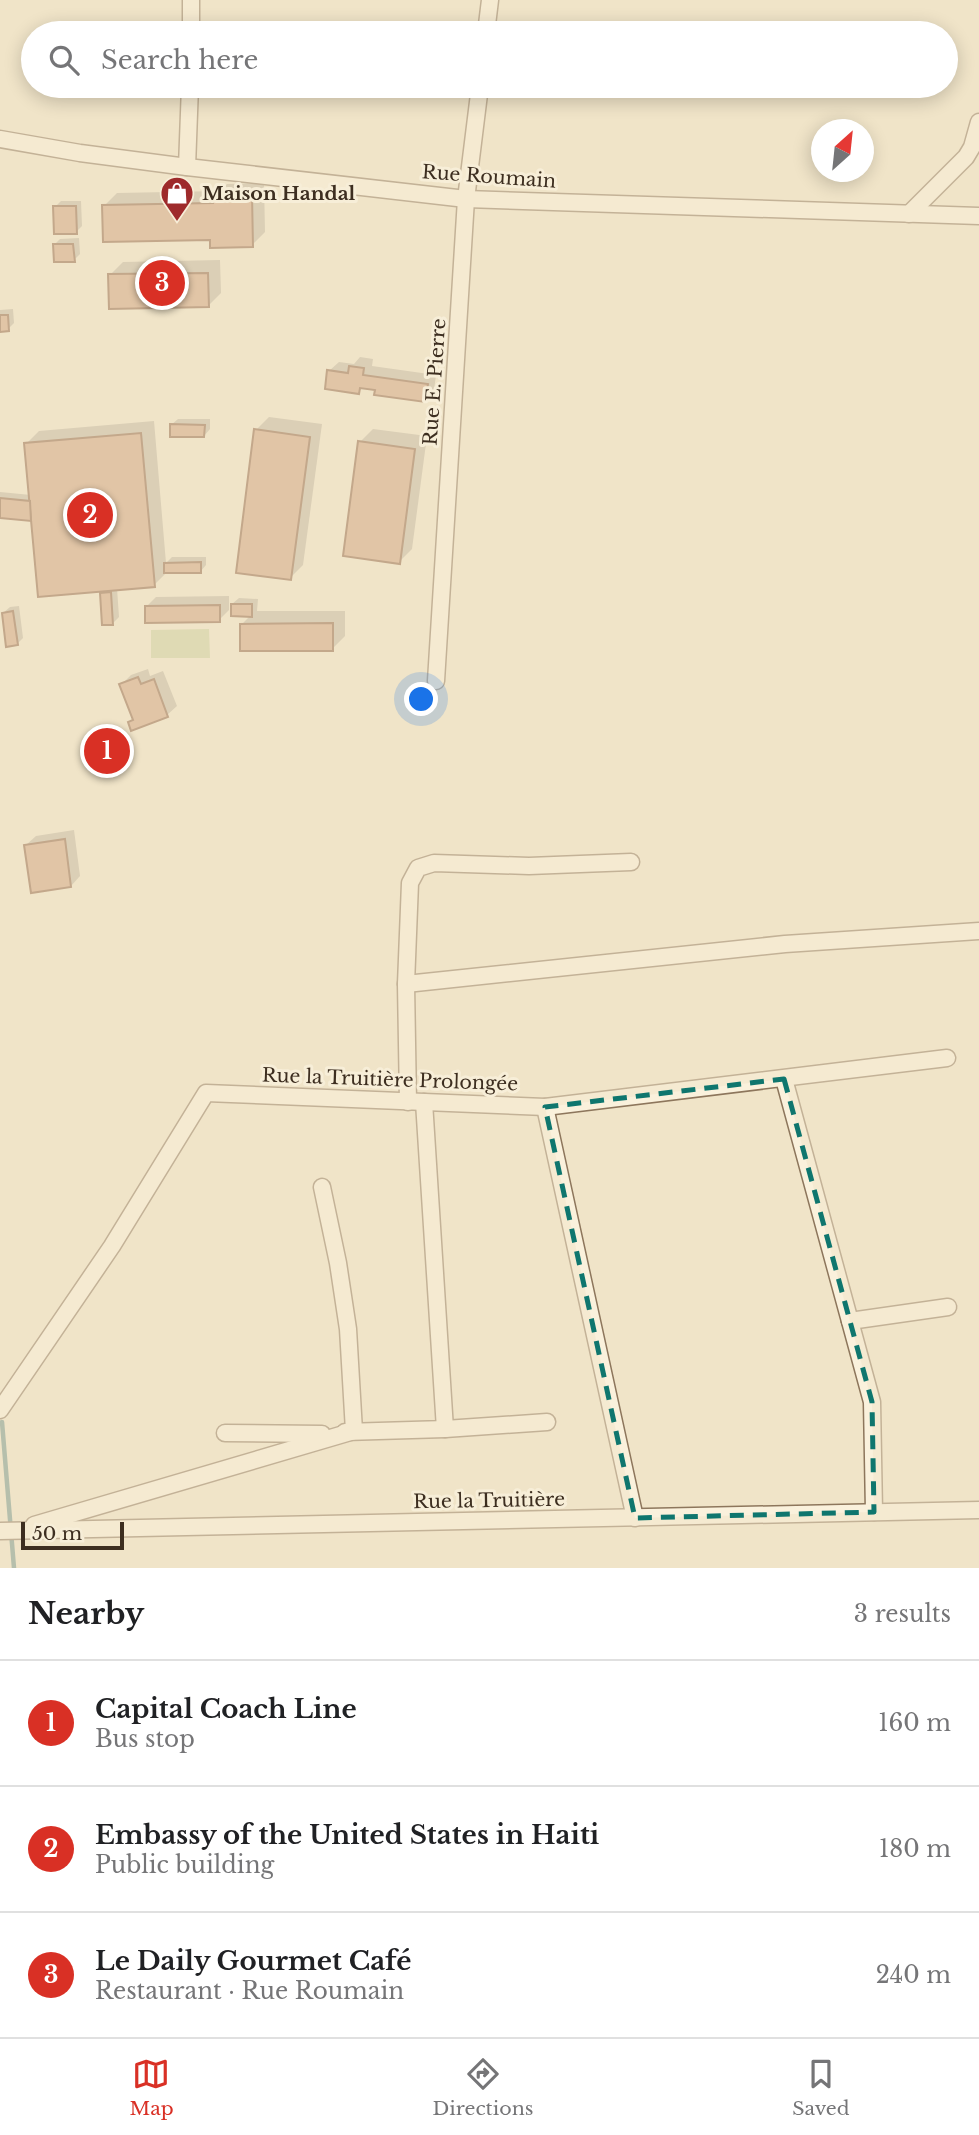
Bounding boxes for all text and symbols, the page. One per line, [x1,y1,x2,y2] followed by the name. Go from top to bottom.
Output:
[21,21,958,98] search box
[45,41,83,79] icon: search
[101,44,258,76] text: Search here
[811,119,874,182] north arrow
[421,160,557,193] street label: Rue Roumain
[158,174,196,223] shop icon: Maison Handal
[202,182,356,205] place label: Maison Handal
[139,257,185,309] pin: 3
[419,318,450,446] street label: Rue E. Pierre
[67,489,113,541] pin: 2
[404,682,438,716] your location
[84,725,130,777] pin: 1
[261,1064,519,1095] street label: Rue la Truitière Prolongée
[413,1488,565,1513] street label: Rue la Truitière
[21,1519,124,1551] scale bar
[32,1522,82,1545] text: 50 m
[28,1595,144,1632] text: Nearby
[854,1600,951,1628] text: 3 results
[95,1693,357,1725] text: Capital Coach Line
[46,1709,56,1737] text: 1
[878,1709,951,1737] text: 160 m
[95,1725,195,1753] text: Bus stop
[95,1819,599,1851] text: Embassy of the United States in Haiti
[44,1835,58,1863] text: 2
[879,1835,951,1863] text: 180 m
[95,1851,274,1879] text: Public building
[95,1945,411,1977] text: Le Daily Gourmet Café
[44,1961,58,1989] text: 3
[876,1961,951,1989] text: 240 m
[95,1977,404,2005] text: Restaurant · Rue Roumain
[129,2055,174,2120] tab: Map
[432,2055,533,2120] tab: Directions
[792,2055,850,2120] tab: Saved

